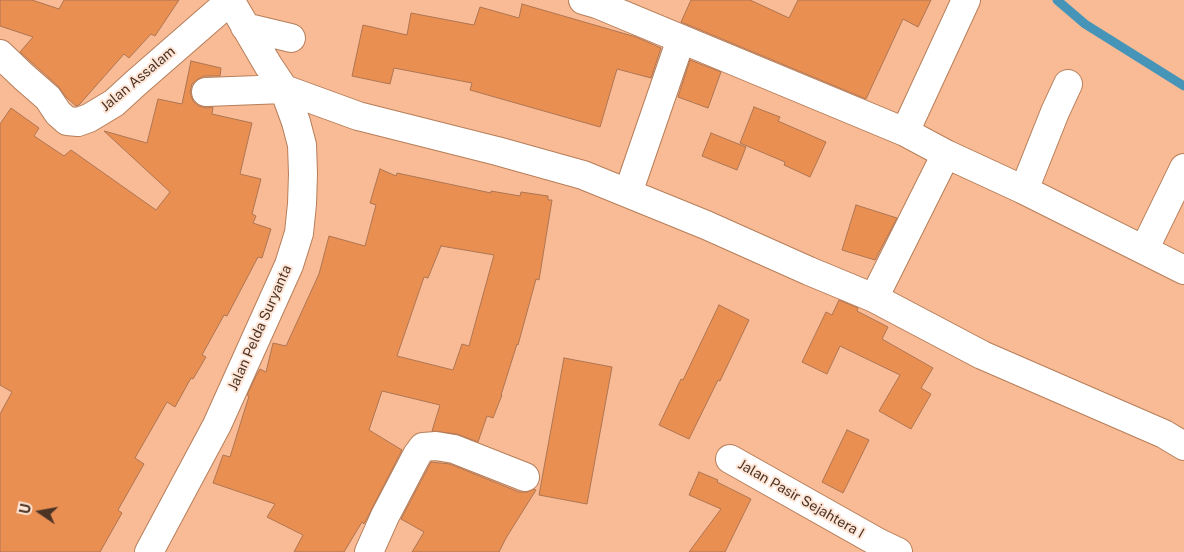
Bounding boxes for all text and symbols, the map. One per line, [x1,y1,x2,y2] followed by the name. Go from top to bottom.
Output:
[97,43,179,115] street label: Jalan Assalam
[225,262,295,394] street label: Jalan Pelda Suryanta
[735,456,867,542] street label: Jalan Pasir Sejahtera I
[15,487,65,537] north arrow
[16,502,34,516] text: U

